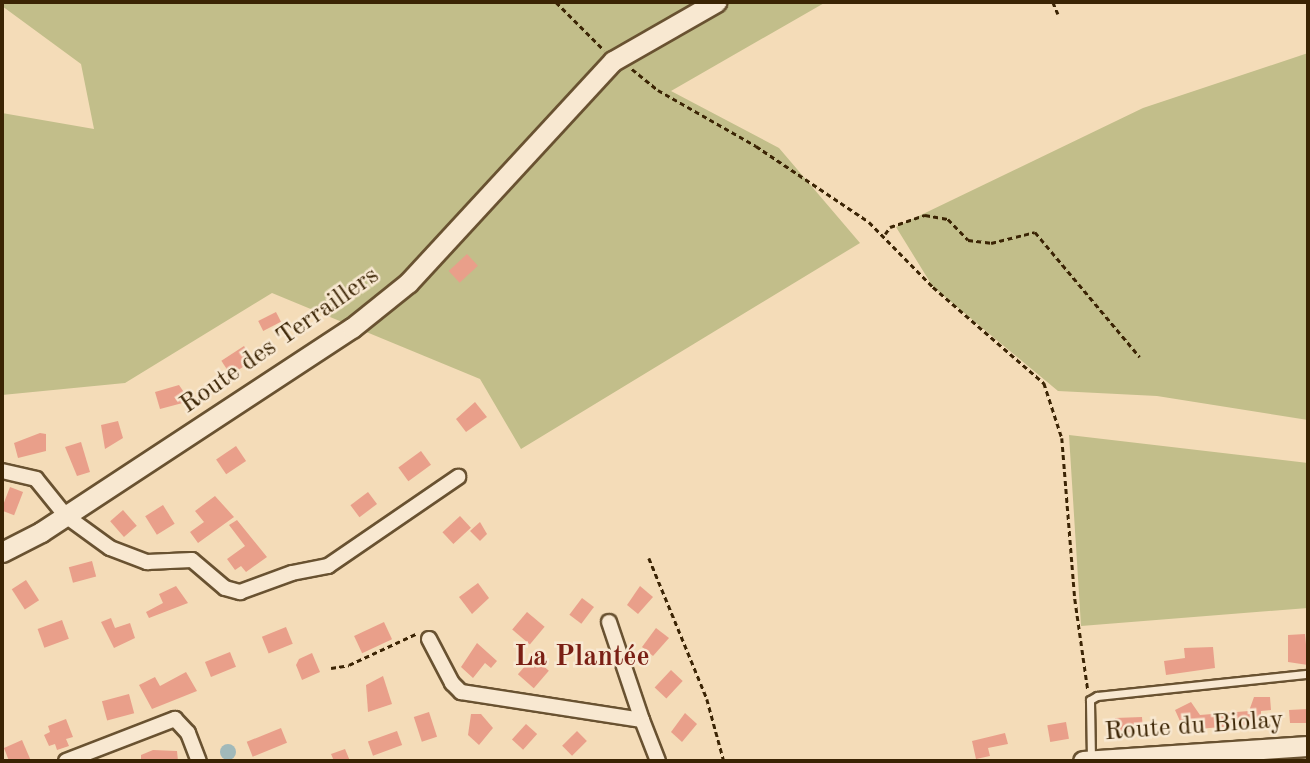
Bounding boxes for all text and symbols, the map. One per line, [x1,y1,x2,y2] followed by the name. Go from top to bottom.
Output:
[175,261,385,421] street label: Route des Terraillers
[514,641,650,675] district label: La Plantée
[1103,705,1285,749] street label: Route du Biolay

